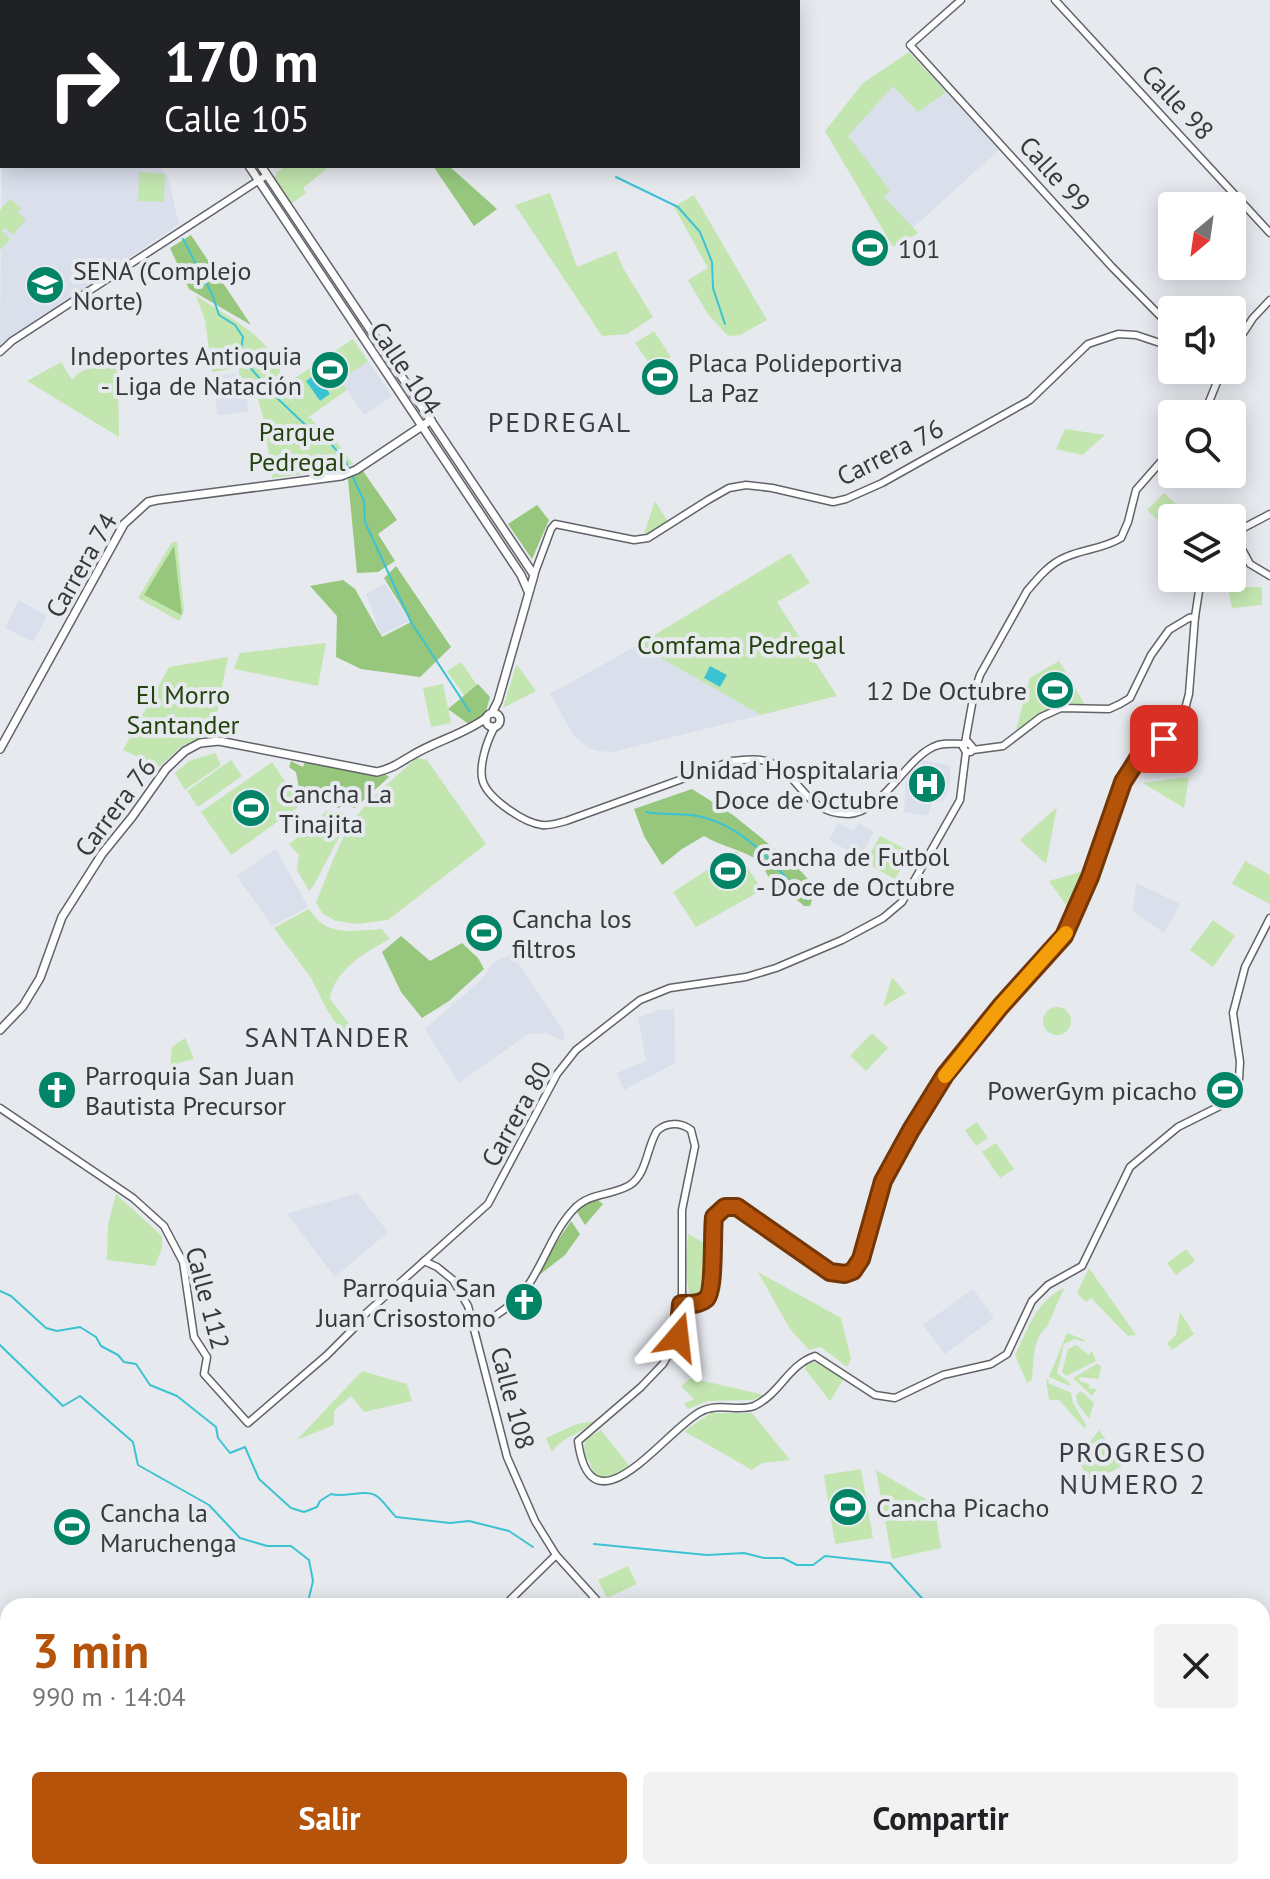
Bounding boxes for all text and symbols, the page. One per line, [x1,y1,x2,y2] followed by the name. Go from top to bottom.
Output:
[164,25,319,97] text: 170 m
[32,32,136,136] icon: right
[1135,57,1221,147] street label: Calle 98
[164,95,310,142] text: Calle 105
[1012,129,1098,219] street label: Calle 99
[1158,192,1246,280] north arrow
[1158,192,1246,592] map controls
[849,227,891,269] sports icon: 101
[898,232,941,265] place label: 101
[73,254,251,317] place label: SENA (Complejo Norte)
[24,264,66,306] school or university icon: SENA (Complejo Norte)
[1158,296,1246,384] button: sound
[363,315,449,421] street label: Calle 104
[70,339,302,402] place label: Indeportes Antioquia - Liga de Natación
[688,346,903,409] place label: Placa Polideportiva La Paz
[309,349,351,391] sports icon: Indeportes Antioquia - Liga de Natación
[639,356,681,398] sports icon: Placa Polideportiva La Paz
[1158,400,1246,488] button: search
[488,403,632,440] district label: PEDREGAL
[831,411,949,493] street label: Carrera 76
[248,415,346,478] park label: Parque Pedregal
[1158,504,1246,592] button: layers
[38,507,124,623] street label: Carrera 74
[637,628,845,661] park label: Comfama Pedregal
[1034,669,1076,711] sports icon: 12 De Octubre
[866,674,1027,707] place label: 12 De Octubre
[127,678,240,741] park label: El Morro Santander
[1130,705,1198,773] pin
[1142,717,1186,761] icon: arrive
[67,751,163,863] street label: Carrera 76
[679,753,899,816] place label: Unidad Hospitalaria Doce de Octubre
[906,763,948,805] hospital icon: Unidad Hospitalaria Doce de Octubre
[279,777,392,840] place label: Cancha La Tinajita
[230,787,272,829] sports icon: Cancha La Tinajita
[756,840,955,903] place label: Cancha de Futbol - Doce de Octubre
[707,850,749,892] sports icon: Cancha de Futbol - Doce de Octubre
[512,902,632,965] place label: Cancha los filtros
[463,912,505,954] sports icon: Cancha los filtros
[245,1018,411,1055] district label: SANTANDER
[474,1056,558,1172] street label: Carrera 80
[85,1059,294,1122] place label: Parroquia San Juan Bautista Precursor
[36,1069,78,1111] church icon: Parroquia San Juan Bautista Precursor
[1204,1069,1246,1111] sports icon: PowerGym picacho
[987,1074,1197,1107] place label: PowerGym picacho
[178,1243,238,1353] street label: Calle 112
[316,1271,496,1334] place label: Parroquia San Juan Crisostomo
[503,1281,545,1323] church icon: Parroquia San Juan Crisostomo
[636,1295,720,1379] position arrow
[483,1343,543,1453] street label: Calle 108
[1058,1433,1208,1502] district label: PROGRESO NUMERO 2
[827,1486,869,1528] sports icon: Cancha Picacho
[876,1491,1049,1524] place label: Cancha Picacho
[100,1496,237,1559] place label: Cancha la Maruchenga
[51,1506,93,1548] sports icon: Cancha la Maruchenga
[32,1619,149,1681] text: 3 min
[1154,1624,1238,1708] button: close
[32,1680,186,1713] text: 990 m · 14:04
[32,1772,627,1864] button: Salir
[643,1772,1238,1864] button: Compartir

